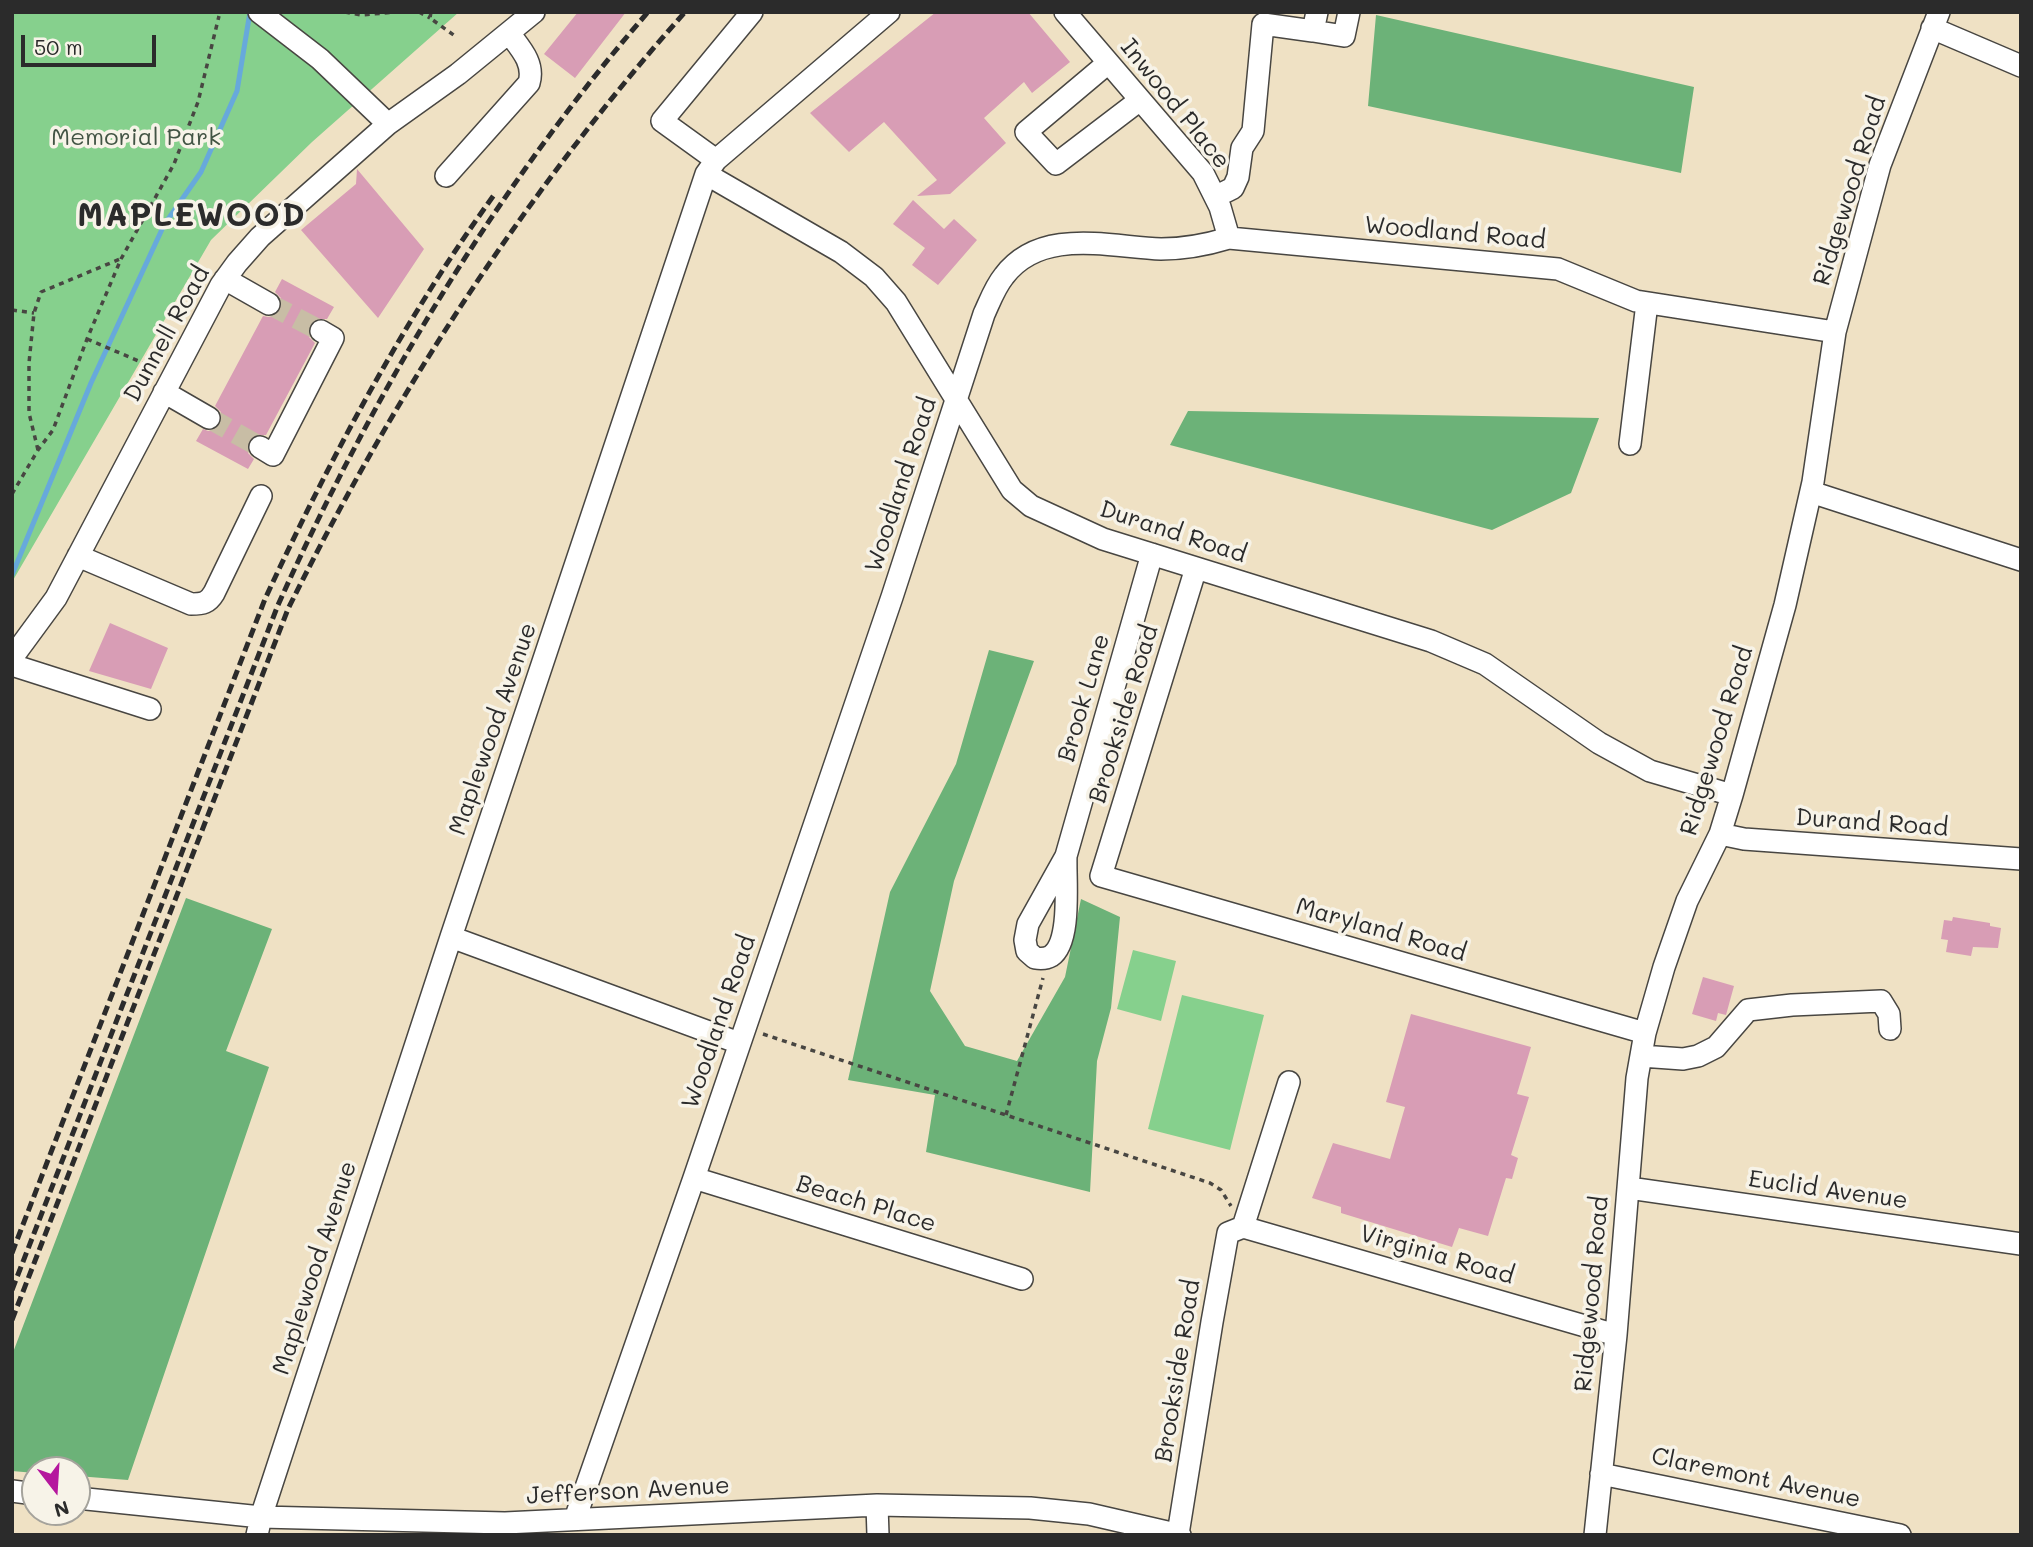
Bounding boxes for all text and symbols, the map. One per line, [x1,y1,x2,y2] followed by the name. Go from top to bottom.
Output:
[24,21,159,65] scale bar
[34,33,83,60] text: 50 m
[1114,33,1236,175] street label: Inwood Place
[1808,93,1892,289] street label: Ridgewood Road
[51,124,221,152] park label: Memorial Park
[78,197,306,235] district label: MAPLEWOOD
[1363,211,1547,255] street label: Woodland Road
[118,261,216,407] street label: Dunnell Road
[859,394,943,576] street label: Woodland Road
[1096,495,1250,569] street label: Durand Road
[443,619,543,839] street label: Maplewood Avenue
[1083,621,1165,807] street label: Brookside Road
[1052,631,1116,765] street label: Brook Lane
[1675,643,1759,839] street label: Ridgewood Road
[1795,803,1949,843] street label: Durand Road
[1293,892,1469,968] street label: Maryland Road
[676,931,762,1113] street label: Woodland Road
[267,1158,363,1378] street label: Maplewood Avenue
[1747,1165,1909,1215] street label: Euclid Avenue
[793,1169,939,1239] street label: Beach Place
[1569,1195,1615,1393] street label: Ridgewood Road
[1357,1219,1517,1291] street label: Virginia Road
[1149,1278,1207,1464] street label: Brookside Road
[1649,1442,1863,1514] street label: Claremont Avenue
[21,1456,91,1526] north arrow
[526,1471,730,1511] street label: Jefferson Avenue
[51,1496,72,1524] text: N

